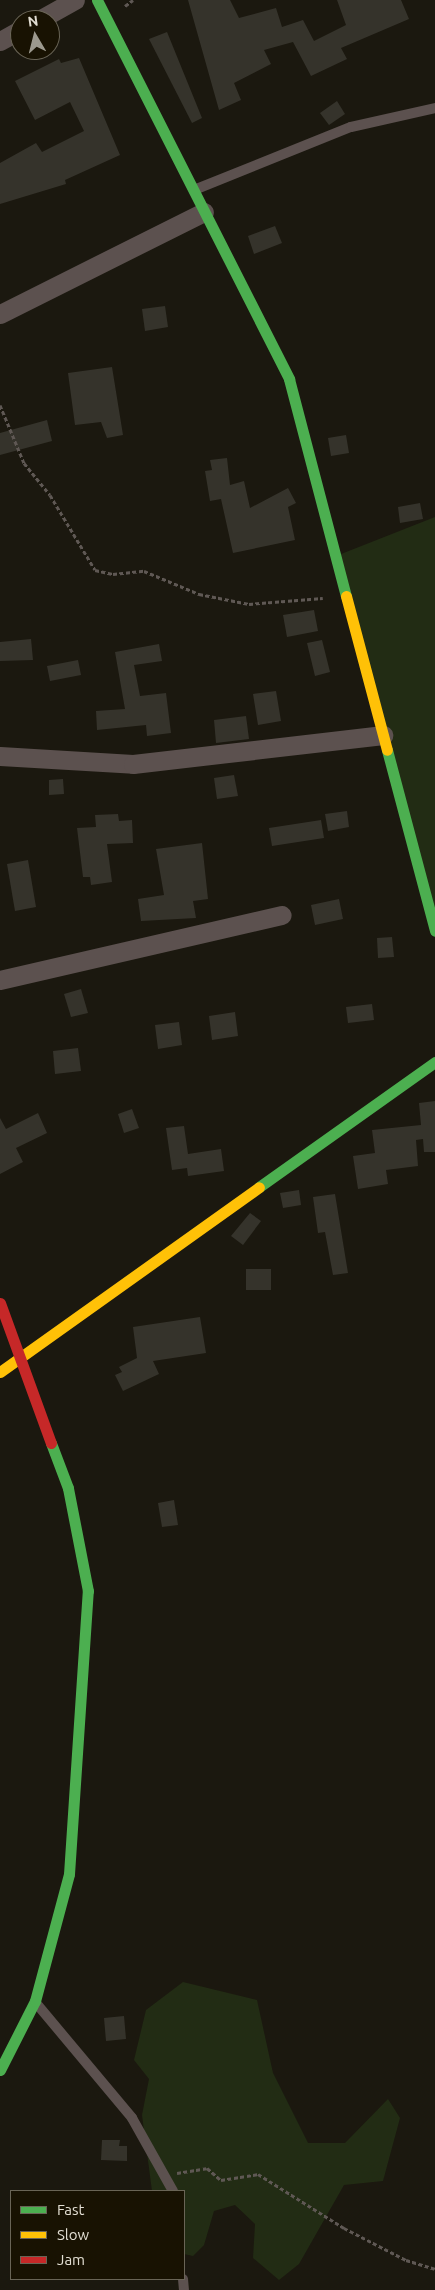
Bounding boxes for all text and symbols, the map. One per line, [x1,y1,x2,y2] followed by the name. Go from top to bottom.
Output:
[10,10,60,60] north arrow
[27,12,39,30] text: N
[10,2190,185,2280] legend
[57,2201,84,2218] text: Fast
[57,2226,89,2243] text: Slow
[57,2251,85,2268] text: Jam

